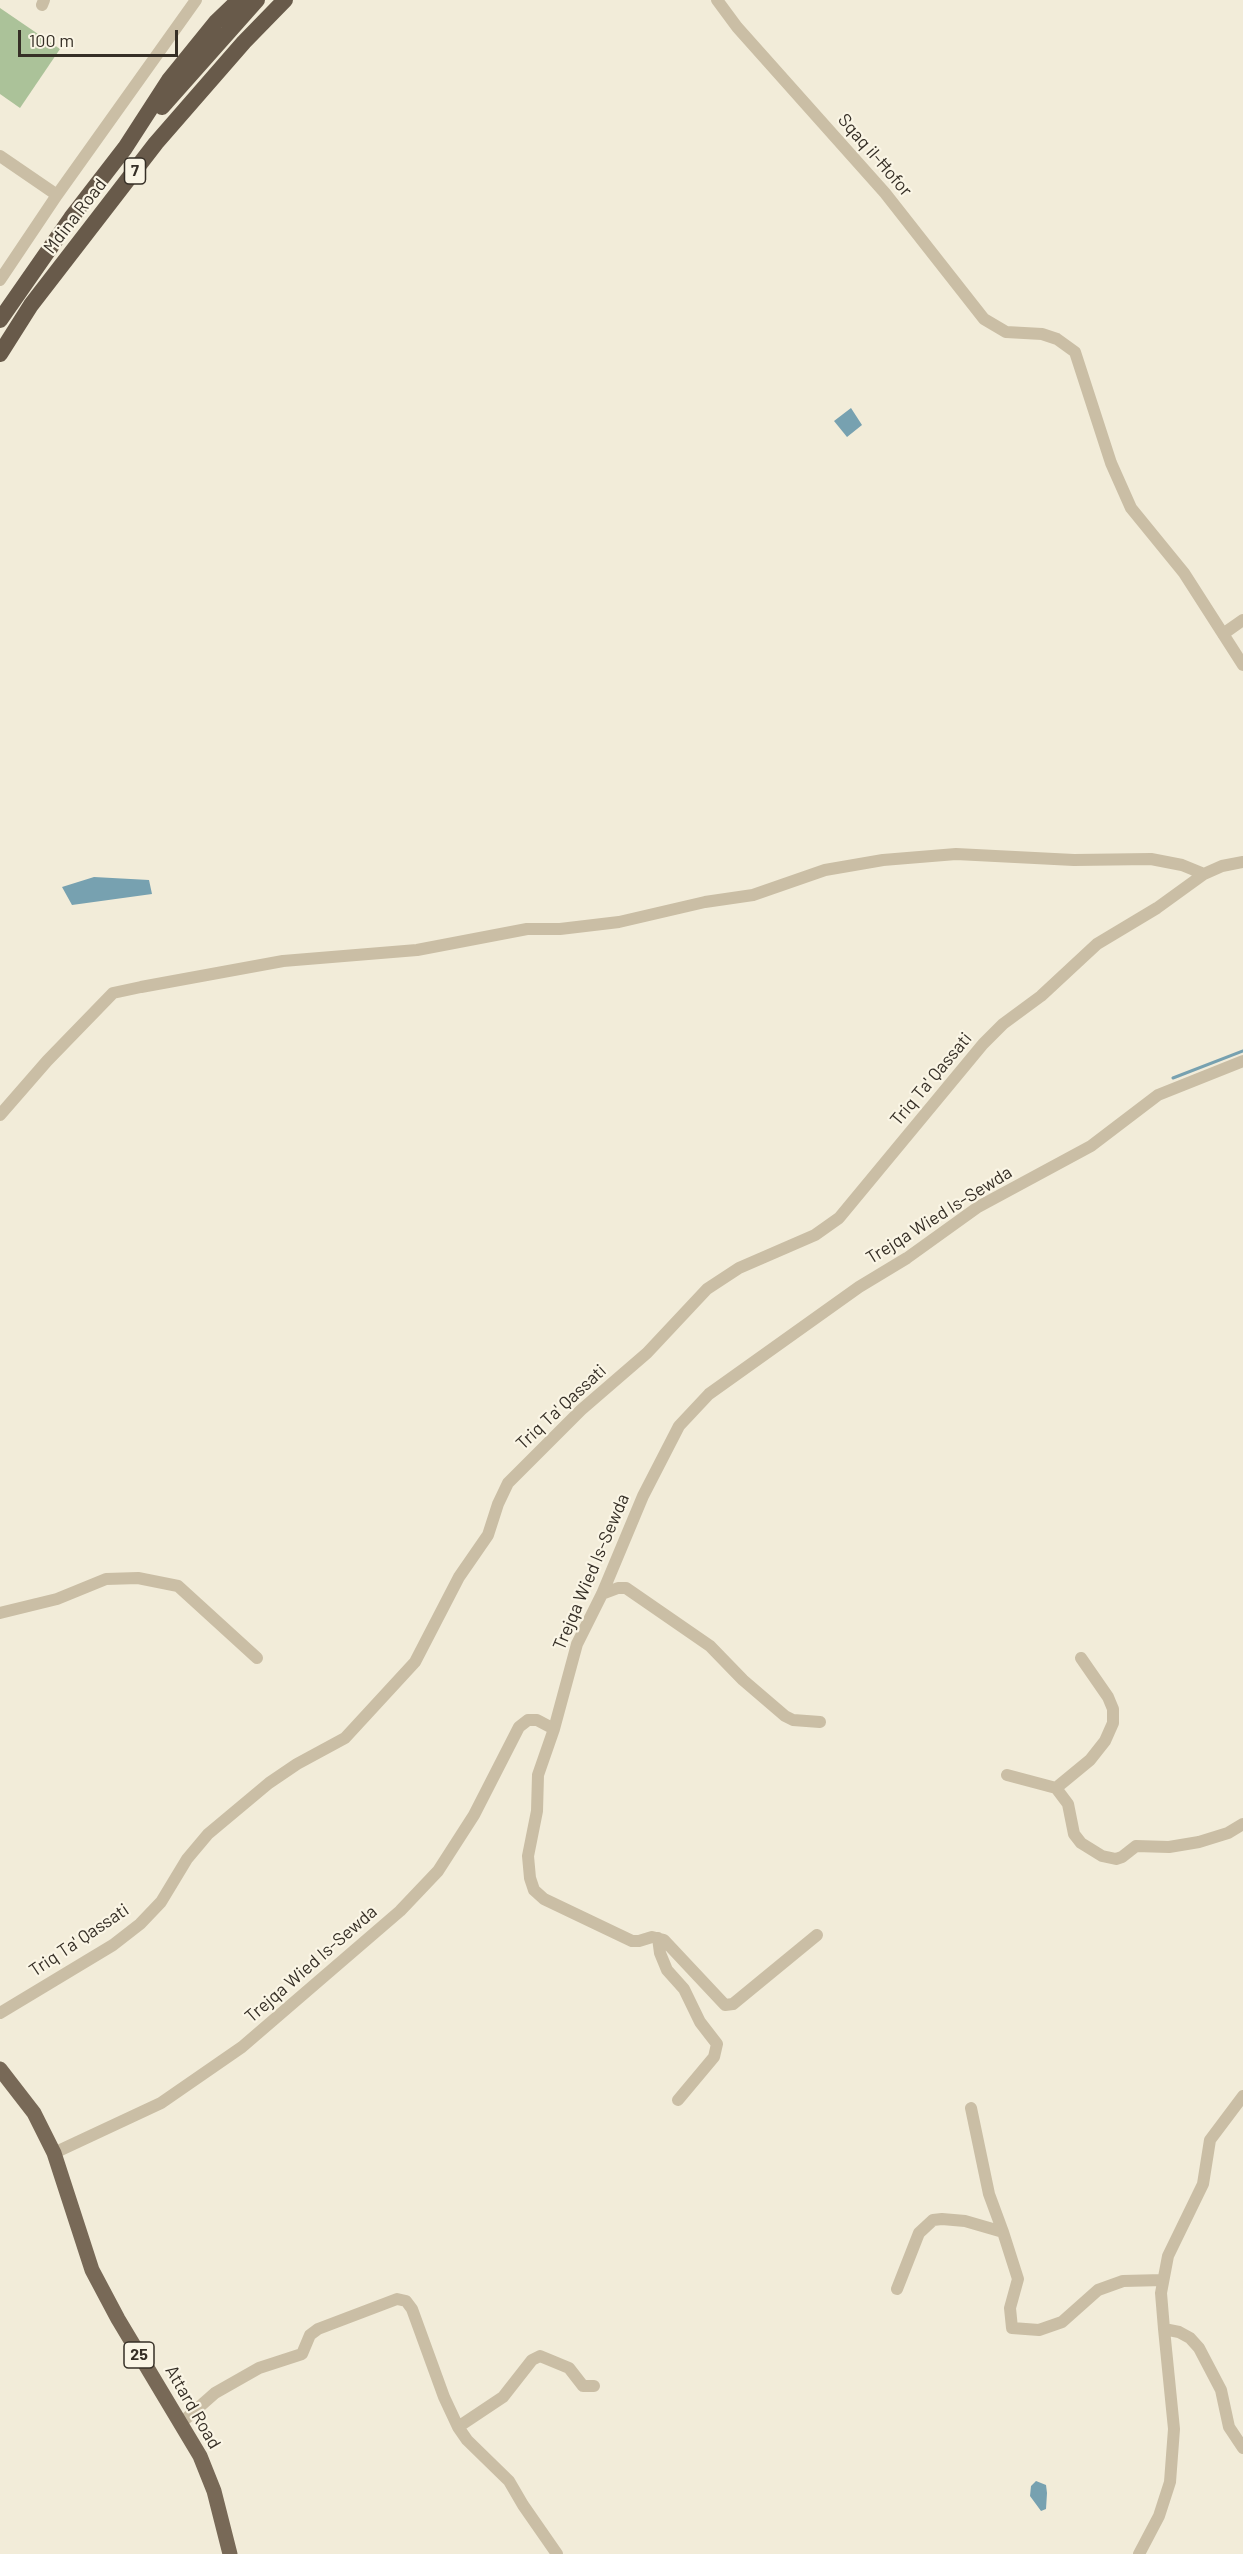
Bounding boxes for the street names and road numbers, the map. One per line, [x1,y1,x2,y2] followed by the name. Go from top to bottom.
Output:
[833,109,917,201] street label: Sqaq il-Ħofor
[124,158,146,184] road number: 7
[39,174,111,258] street label: Mdina Road
[886,1028,976,1130] street label: Triq Ta' Qassati
[862,1161,1016,1269] street label: Trejqa Wied Is-Sewda
[511,1360,611,1454] street label: Triq Ta' Qassati
[548,1491,634,1653] street label: Trejqa Wied Is-Sewda
[25,1899,133,1981] street label: Triq Ta' Qassati
[241,1901,381,2027] street label: Trejqa Wied Is-Sewda
[124,2342,154,2368] road number: 25
[160,2361,226,2453] street label: Attard Road

